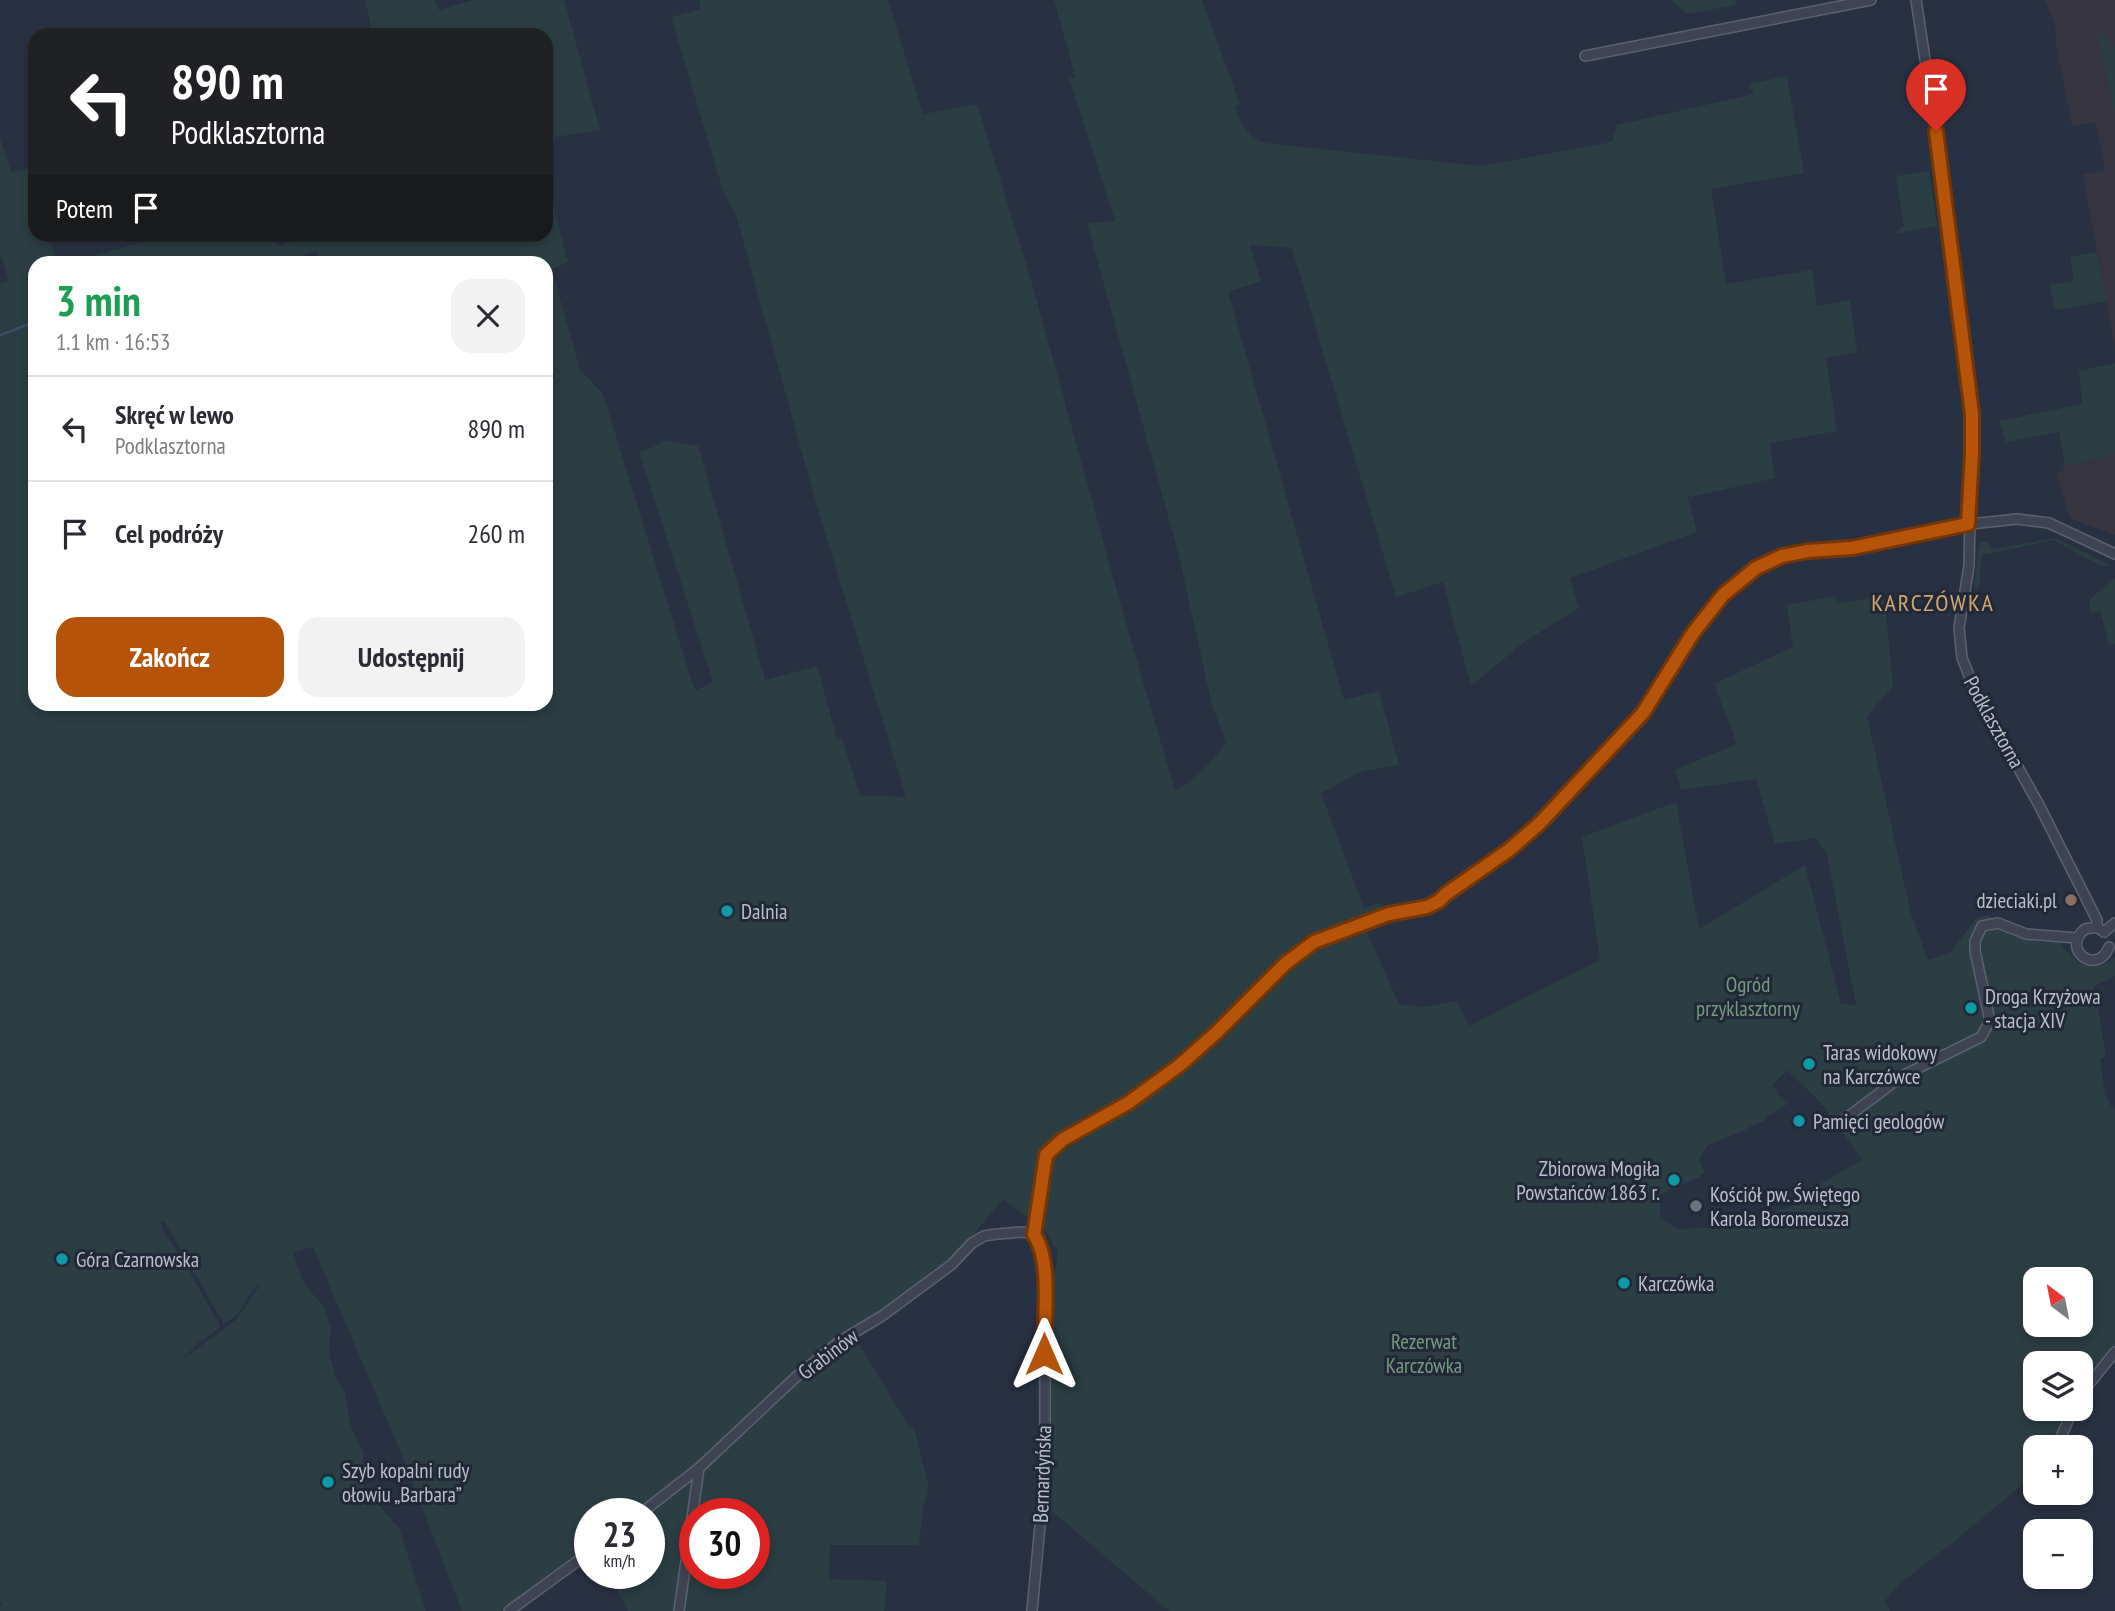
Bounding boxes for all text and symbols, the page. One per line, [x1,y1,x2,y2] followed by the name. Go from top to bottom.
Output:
[171,49,284,113] text: 890 m
[56,56,147,147] icon: left
[1906,59,1966,131] pin
[1917,70,1955,108] icon: arrive
[171,111,325,153] text: Podklasztorna
[127,189,165,227] icon: arrive
[56,192,113,225] text: Potem
[56,273,141,328] text: 3 min
[451,279,525,353] button: close
[56,327,170,356] text: 1.1 km · 16:53
[115,398,234,431] text: Skręć w lewo
[56,410,94,448] icon: left
[467,412,525,445] text: 890 m
[115,431,226,460] text: Podklasztorna
[56,515,94,553] icon: arrive
[115,517,223,550] text: Cel podróży
[467,517,525,550] text: 260 m
[1871,587,1995,618] district label: KARCZÓWKA
[56,617,284,697] button: Zakończ
[298,617,525,697] button: Udostępnij
[1958,671,2030,773] street label: Podklasztorna
[1976,887,2057,914] place label: dzieciaki.pl
[2063,892,2079,908] marker: dzieciaki.pl
[741,898,788,925] place label: Dalnia
[719,903,735,919] marker: Dalnia
[1696,971,1800,1022] park label: Ogród przyklasztorny
[1985,983,2101,1034] place label: Droga Krzyżowa - stacja XIV
[1963,1000,1979,1016] marker: Droga Krzyżowa - stacja XIV
[1823,1039,1937,1090] place label: Taras widokowy na Karczówce
[1801,1056,1817,1072] marker: Taras widokowy na Karczówce
[1813,1108,1945,1135] place label: Pamięci geologów
[1791,1113,1807,1129] marker: Pamięci geologów
[1516,1155,1660,1206] place label: Zbiorowa Mogiła Powstańców 1863 r.
[1666,1172,1682,1188] marker: Zbiorowa Mogiła Powstańców 1863 r.
[1710,1181,1860,1232] place label: Kościół pw. Świętego Karola Boromeusza
[1688,1198,1704,1214] marker: Kościół pw. Świętego Karola Boromeusza
[76,1246,199,1273] place label: Góra Czarnowska
[54,1251,70,1267] marker: Góra Czarnowska
[2023,1267,2093,1337] north arrow
[2023,1267,2093,1589] map controls
[1638,1270,1714,1297] place label: Karczówka
[1616,1275,1632,1291] marker: Karczówka
[1007,1317,1081,1391] position arrow
[792,1322,864,1385] street label: Grabinów
[1386,1328,1462,1379] park label: Rezerwat Karczówka
[2023,1351,2093,1421] button: layers
[1027,1425,1057,1523] street label: Bernardyńska
[2023,1435,2093,1505] button: +
[342,1457,470,1508] place label: Szyb kopalni rudy ołowiu „Barbara”
[320,1474,336,1490] marker: Szyb kopalni rudy ołowiu „Barbara”
[679,1498,770,1589] speed limit sign: 30
[603,1511,636,1557] text: 23
[2023,1519,2093,1589] button: −
[604,1549,635,1572] text: km/h

